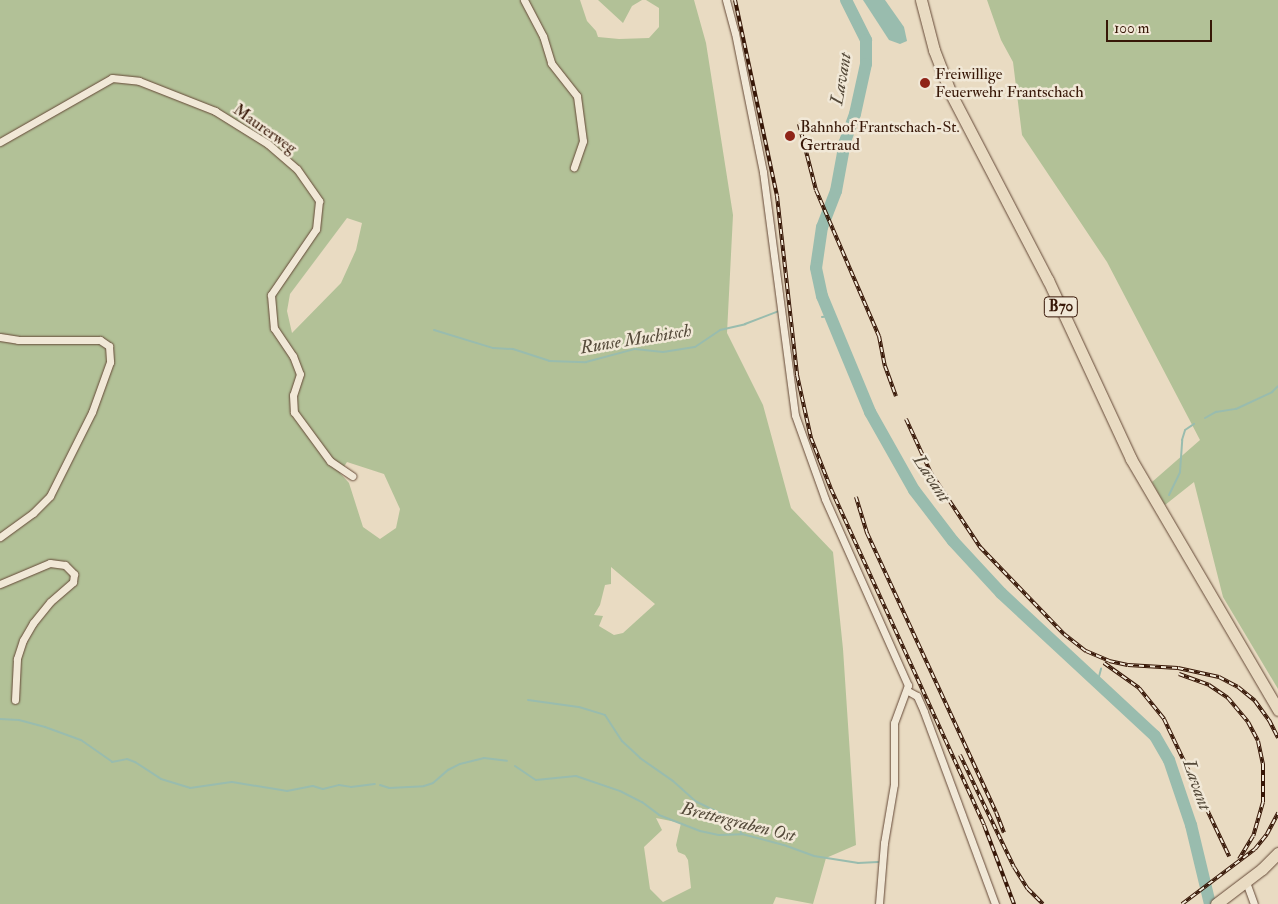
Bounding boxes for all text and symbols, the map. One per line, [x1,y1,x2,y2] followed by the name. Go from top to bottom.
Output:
[1108,10,1214,42] scale bar
[1114,19,1149,38] text: 100 m
[827,51,857,107] water label: Lavant
[935,64,1084,102] place label: Freiwillige Feuerwehr Frantschach
[919,77,931,89] marker: Freiwillige Feuerwehr Frantschach
[230,100,300,158] street label: Maurerweg
[800,117,960,155] place label: Bahnhof Frantschach-St. Gertraud
[784,130,796,142] marker: Bahnhof Frantschach-St. Gertraud
[1044,294,1078,320] road number: B70
[579,321,693,359] water label: Runse Muchitsch
[908,451,954,507] water label: Lavant
[1177,757,1215,813] water label: Lavant
[679,798,797,848] water label: Brettergraben Ost

